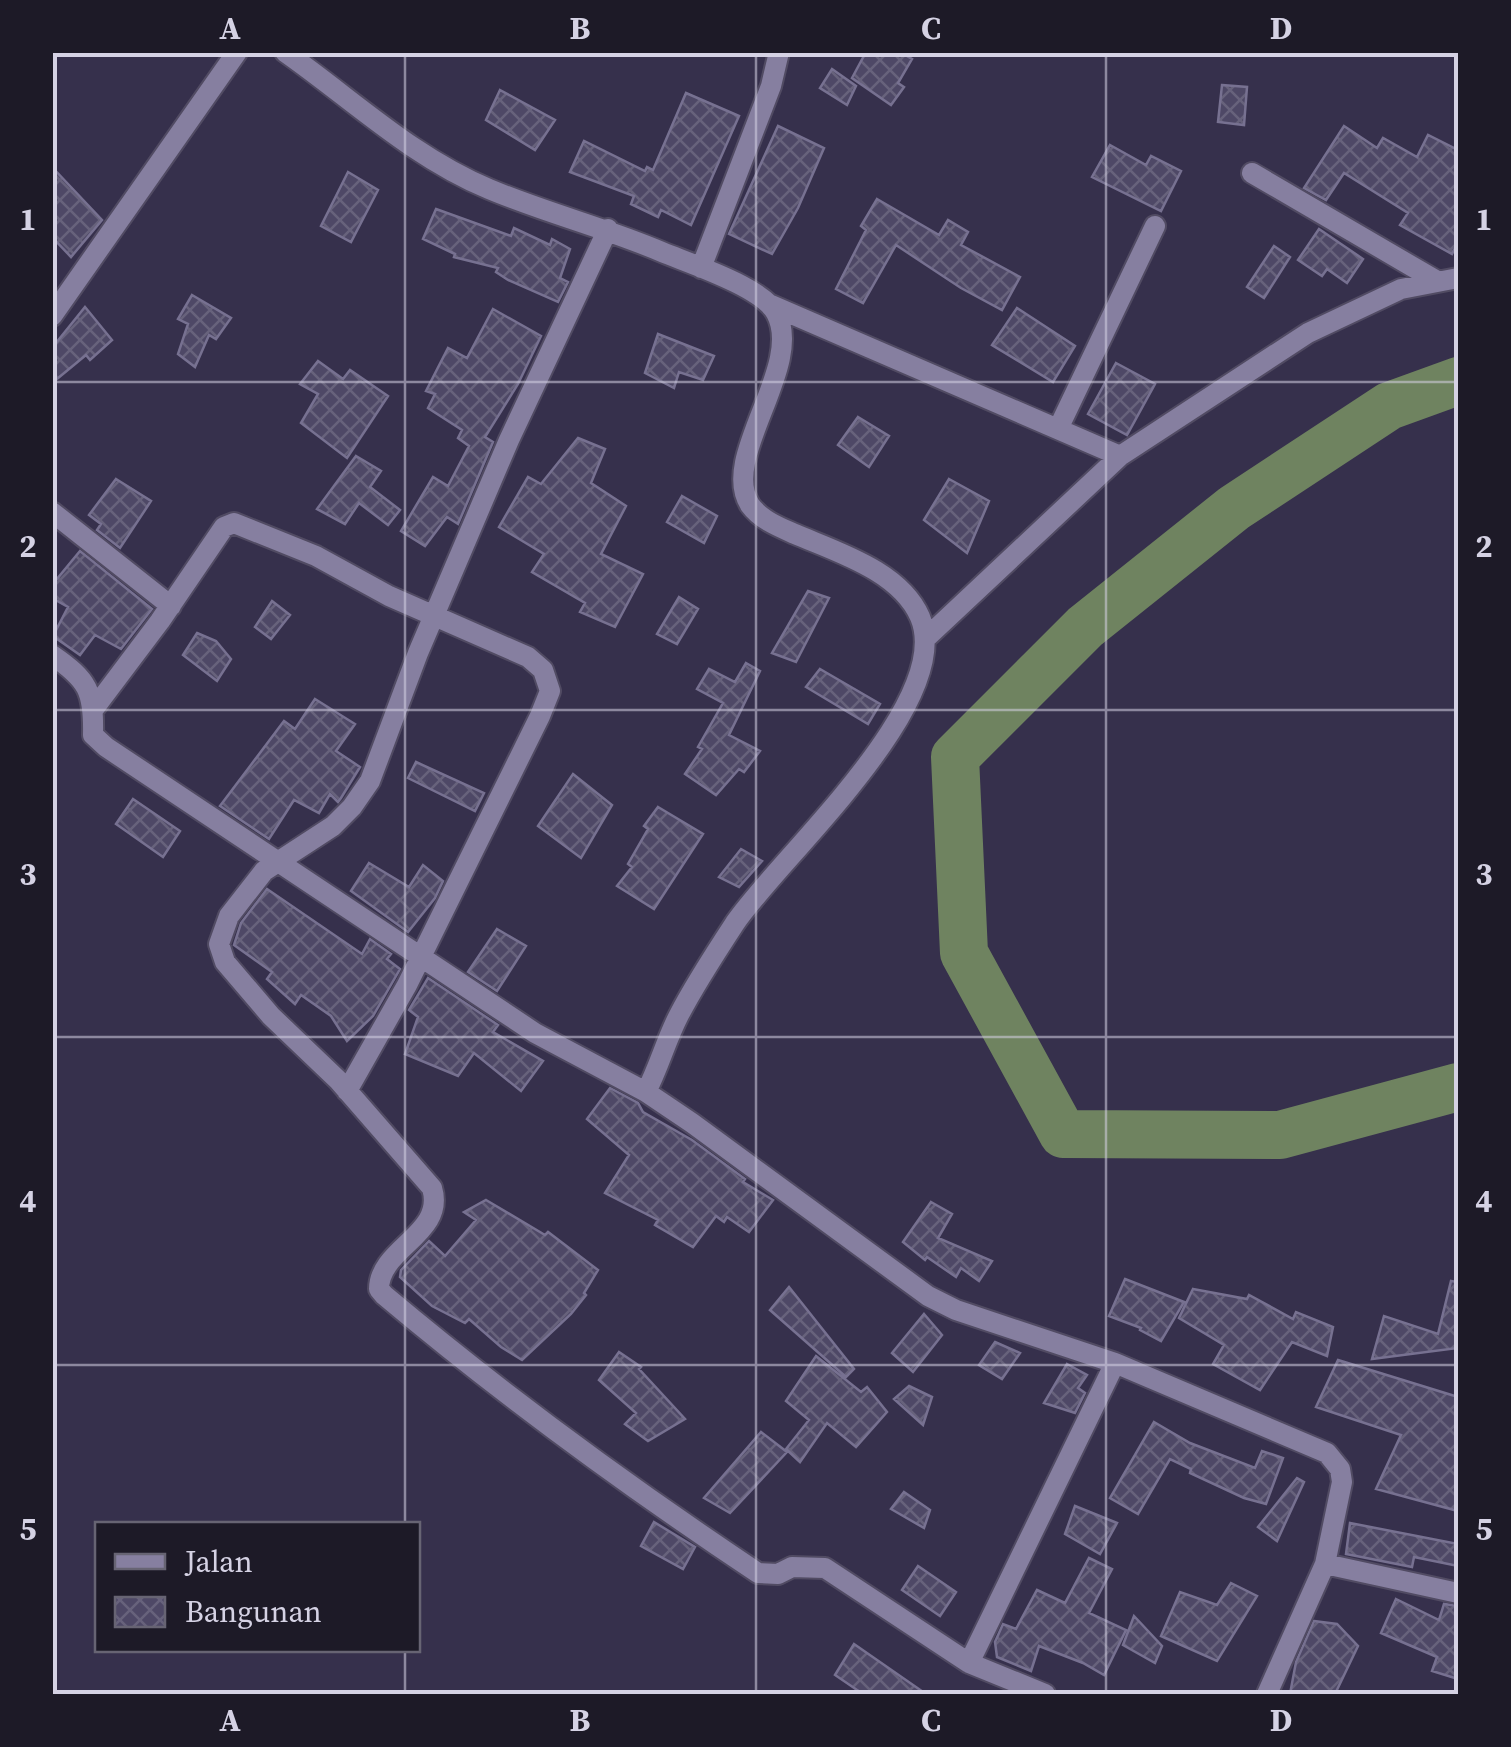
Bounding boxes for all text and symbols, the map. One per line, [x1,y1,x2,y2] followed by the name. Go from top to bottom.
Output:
[219,6,241,50] text: A
[570,6,591,50] text: B
[921,6,941,50] text: C
[1270,6,1292,50] text: D
[19,197,37,241] text: 1
[1475,197,1493,241] text: 1
[19,524,37,568] text: 2
[1475,524,1493,568] text: 2
[19,852,37,896] text: 3
[1475,852,1493,896] text: 3
[19,1179,37,1223] text: 4
[1475,1179,1493,1223] text: 4
[19,1507,37,1551] text: 5
[1475,1507,1493,1551] text: 5
[95,1522,420,1652] legend
[184,1541,253,1582] text: Jalan
[185,1591,322,1632] text: Bangunan
[219,1698,241,1742] text: A
[570,1698,591,1742] text: B
[921,1698,941,1742] text: C
[1270,1698,1292,1742] text: D

